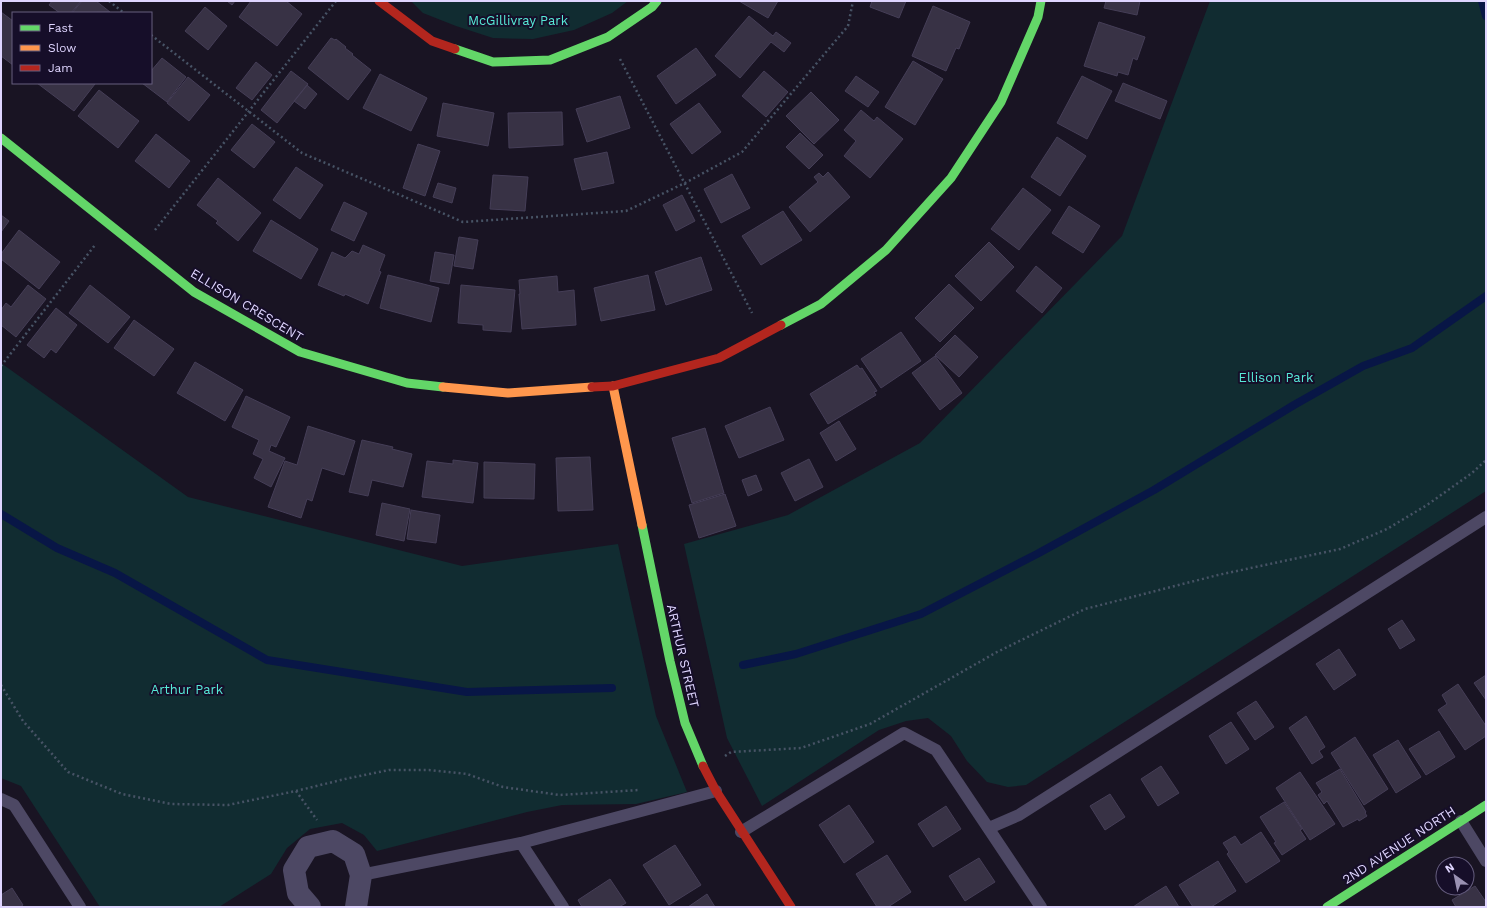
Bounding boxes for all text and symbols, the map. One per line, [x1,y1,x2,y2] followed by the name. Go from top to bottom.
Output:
[12,12,152,84] legend
[468,13,569,28] park label: McGillivray Park
[48,21,73,35] text: Fast
[48,41,76,55] text: Slow
[48,61,73,75] text: Jam
[188,265,306,345] street label: ELLISON CRESCENT
[1239,370,1314,385] park label: Ellison Park
[664,603,702,709] street label: ARTHUR STREET
[151,682,224,697] park label: Arthur Park
[1339,803,1459,887] street label: 2ND AVENUE NORTH
[1435,856,1475,896] north arrow

